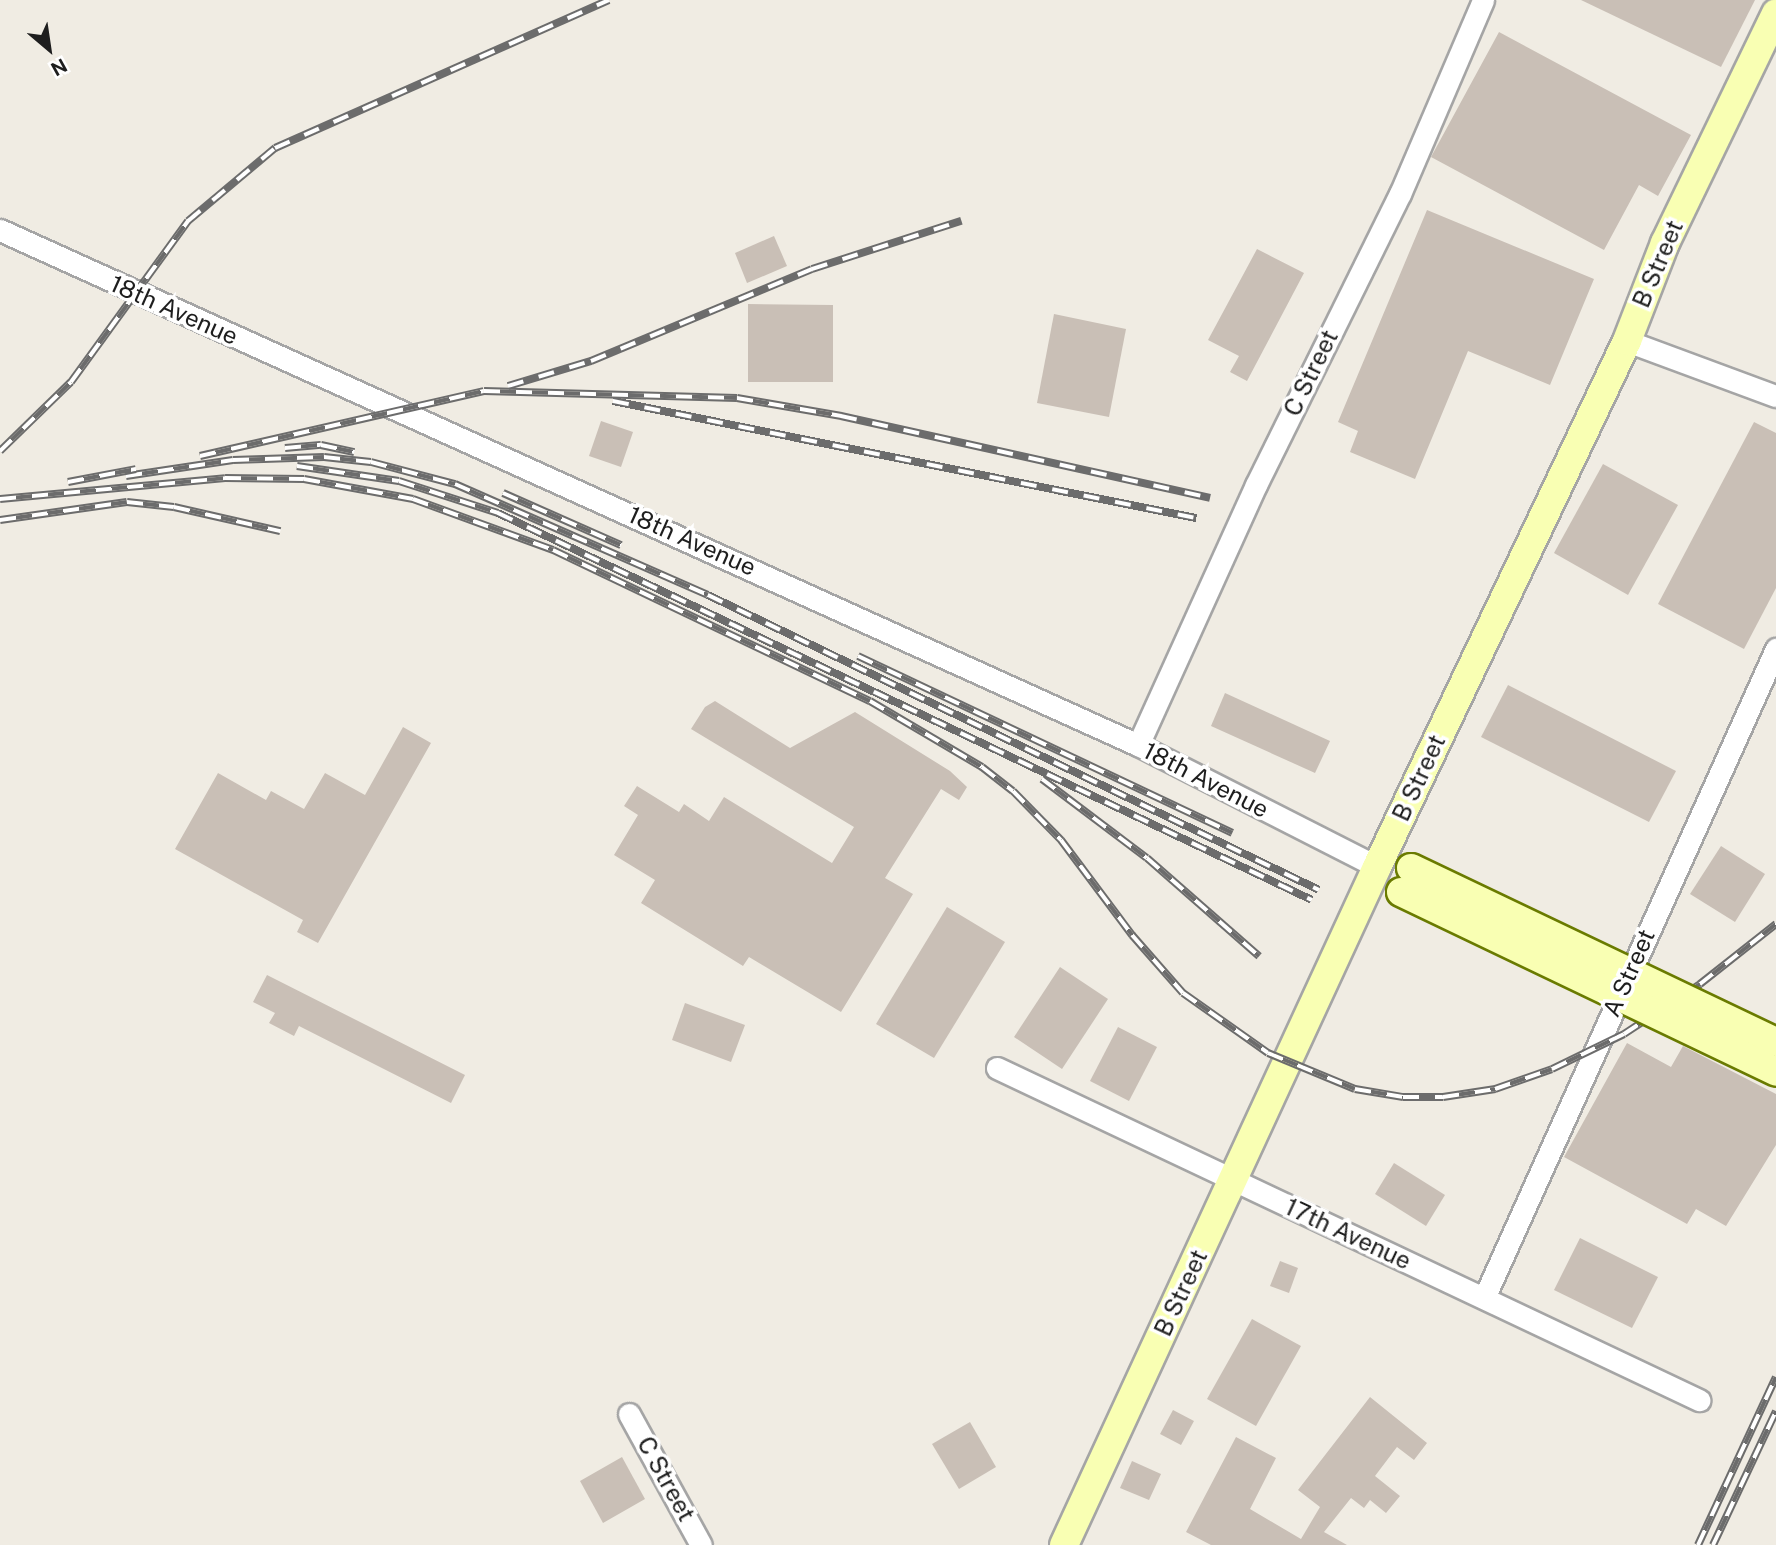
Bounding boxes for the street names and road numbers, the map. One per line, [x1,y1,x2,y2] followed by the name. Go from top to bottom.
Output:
[1627,216,1689,312] street label: B Street
[106,269,242,351] street label: 18th Avenue
[1278,325,1344,421] street label: C Street
[624,500,760,582] street label: 18th Avenue
[1387,730,1451,826] street label: B Street
[1139,736,1273,824] street label: 18th Avenue
[1597,925,1661,1021] street label: A Street
[1280,1192,1416,1276] street label: 17th Avenue
[1149,1245,1213,1341] street label: B Street
[631,1432,701,1526] street label: C Street

